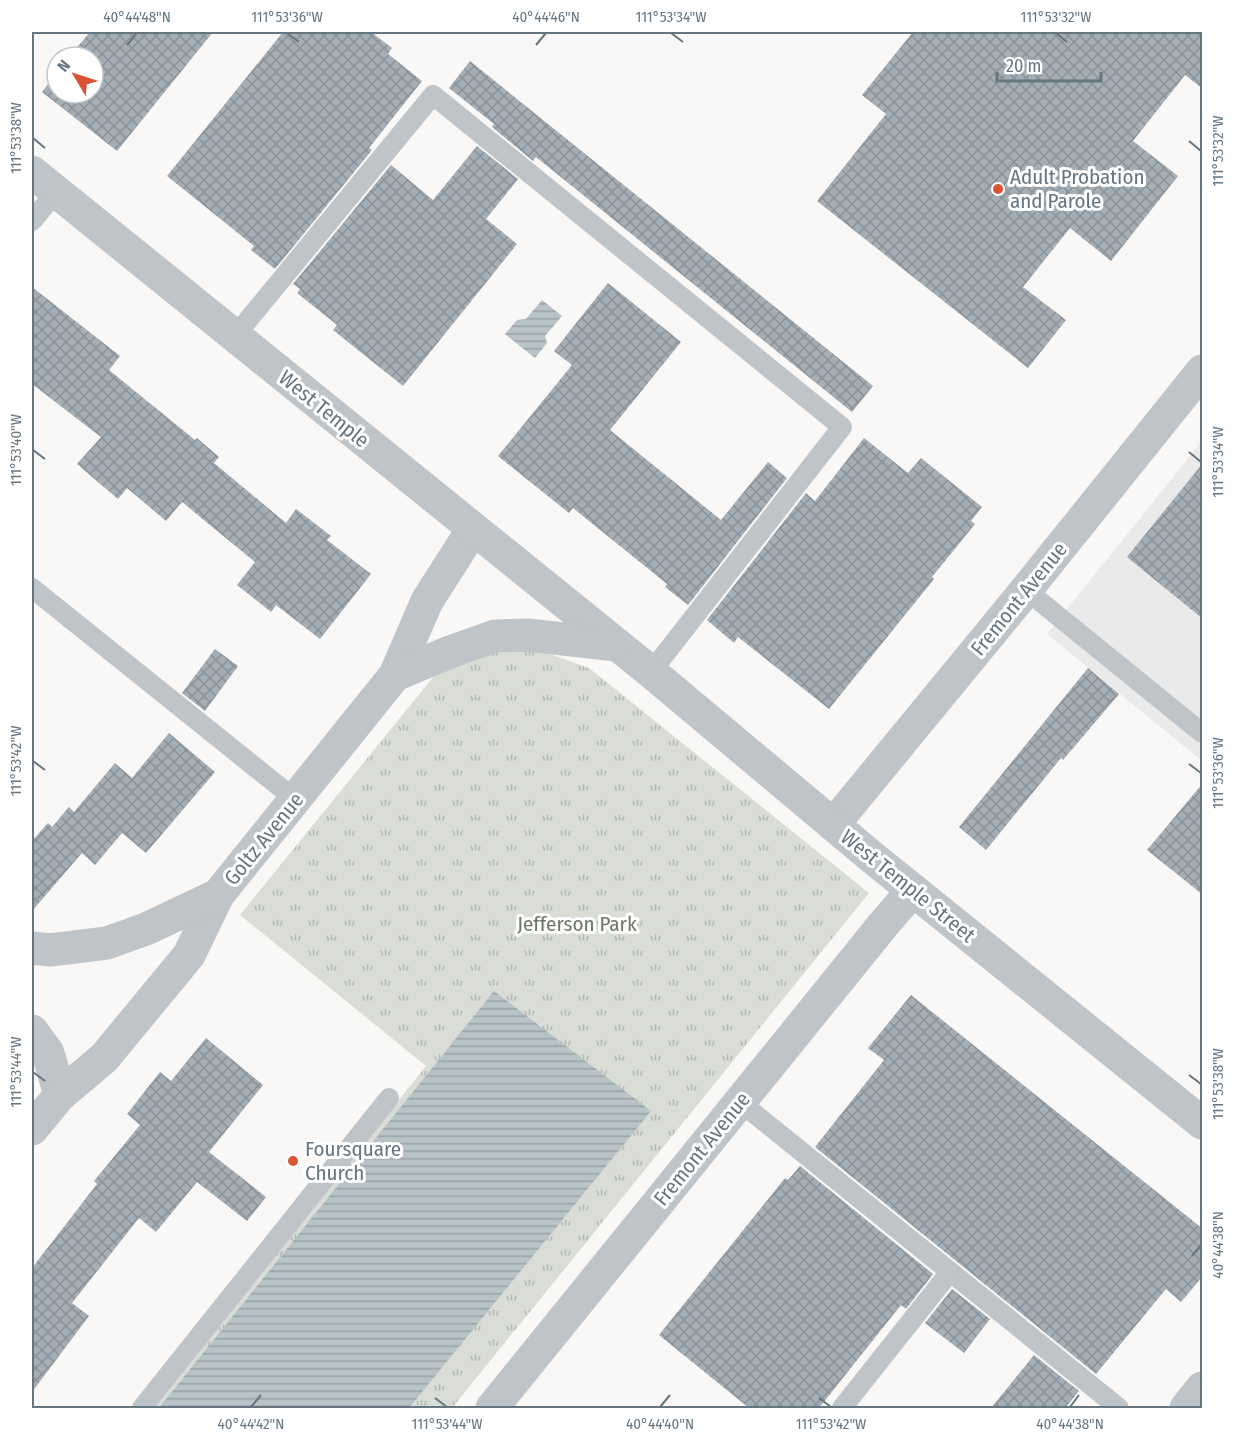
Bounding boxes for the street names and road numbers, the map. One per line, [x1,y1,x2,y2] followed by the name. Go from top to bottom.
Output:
[274,365,374,453] street label: West Temple
[965,537,1073,661] street label: Fremont Avenue
[219,787,309,891] street label: Goltz Avenue
[836,824,981,948] street label: West Temple Street
[648,1087,756,1211] street label: Fremont Avenue

